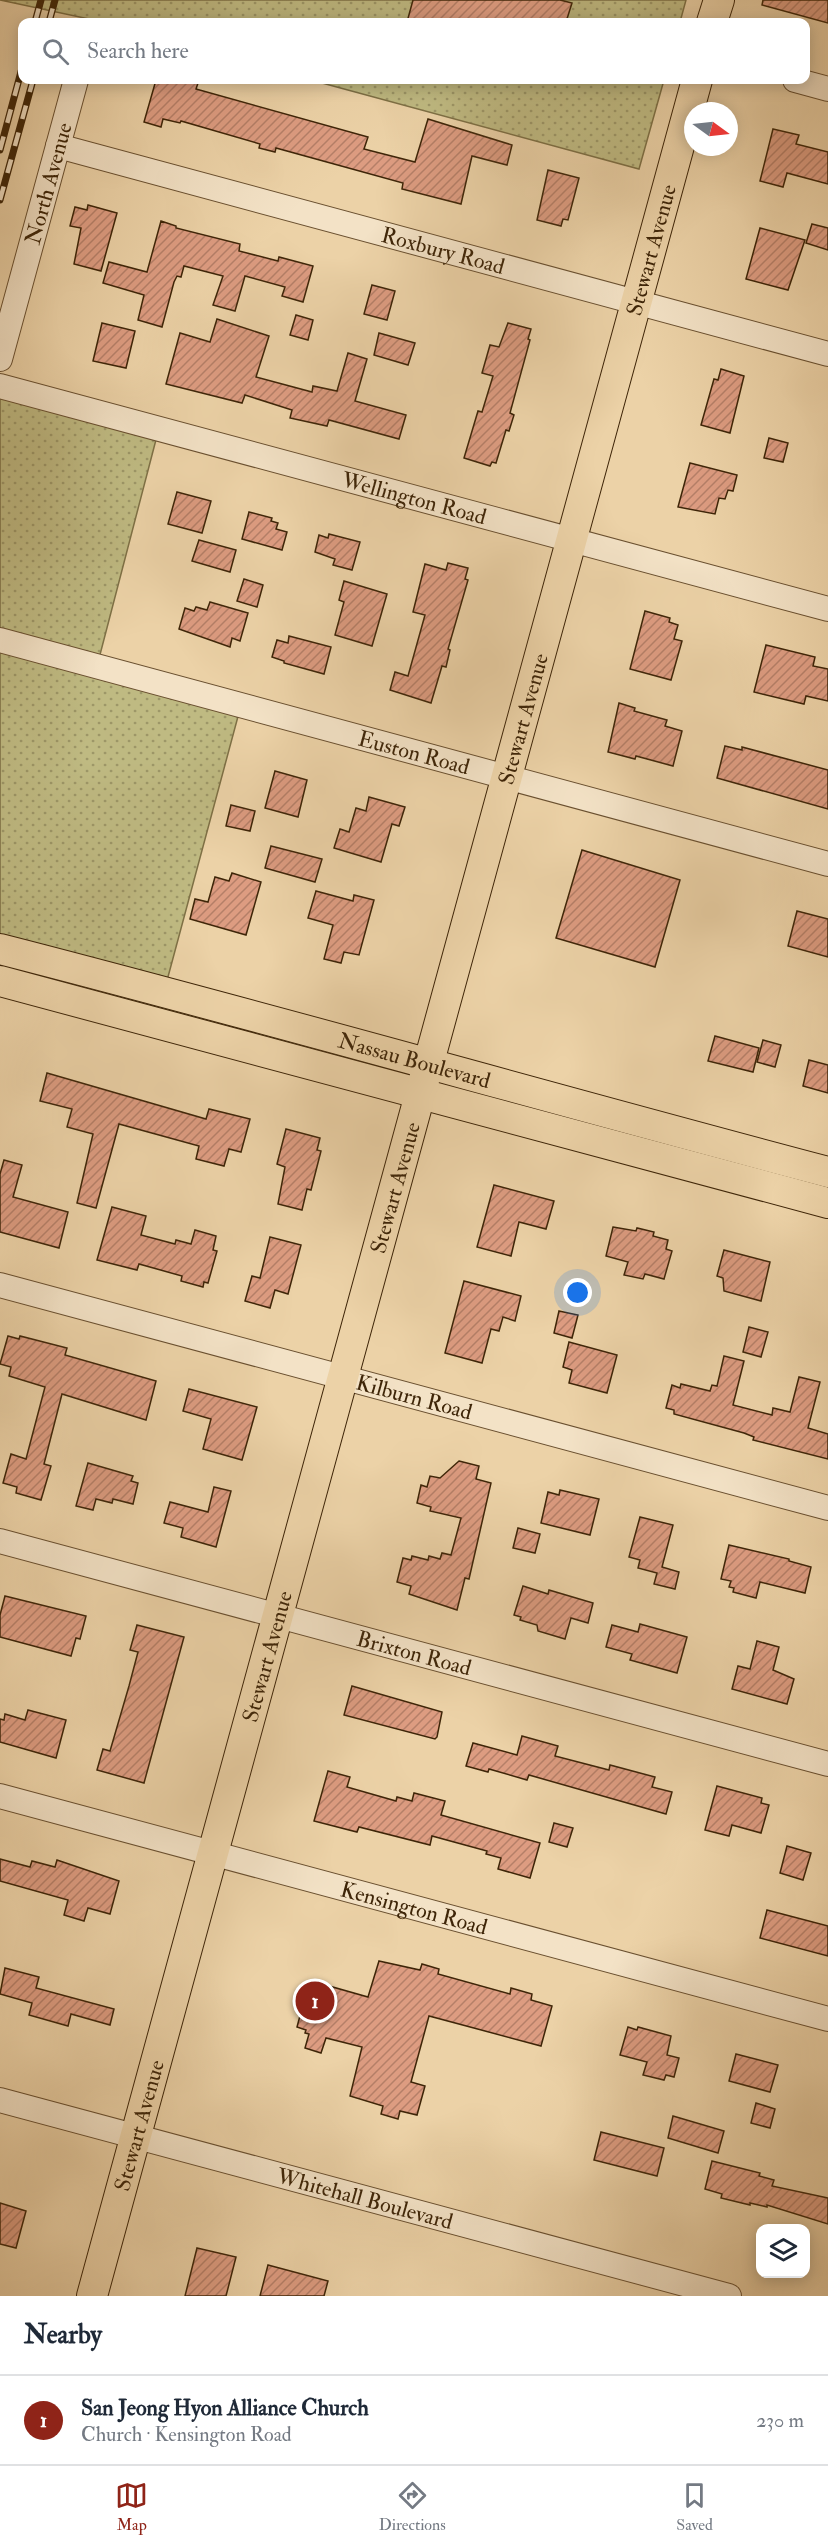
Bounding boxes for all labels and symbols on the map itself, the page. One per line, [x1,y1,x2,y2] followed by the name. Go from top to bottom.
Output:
[684,102,738,156] north arrow
[19,120,79,248] street label: North Avenue
[620,181,683,319] street label: Stewart Avenue
[378,221,508,281] street label: Roxbury Road
[338,465,490,531] street label: Wellington Road
[492,650,555,788] street label: Stewart Avenue
[355,725,473,781] street label: Euston Road
[335,1027,494,1095] street label: Nassau Boulevard
[364,1119,427,1257] street label: Stewart Avenue
[563,1278,592,1307] your location
[353,1369,475,1427] street label: Kilburn Road
[236,1588,299,1725] street label: Stewart Avenue
[353,1625,475,1682] street label: Brixton Road
[337,1875,491,1942] street label: Kensington Road
[296,1978,334,2024] pin: 1
[108,2057,171,2194] street label: Stewart Avenue
[273,2162,456,2236] street label: Whitehall Boulevard

